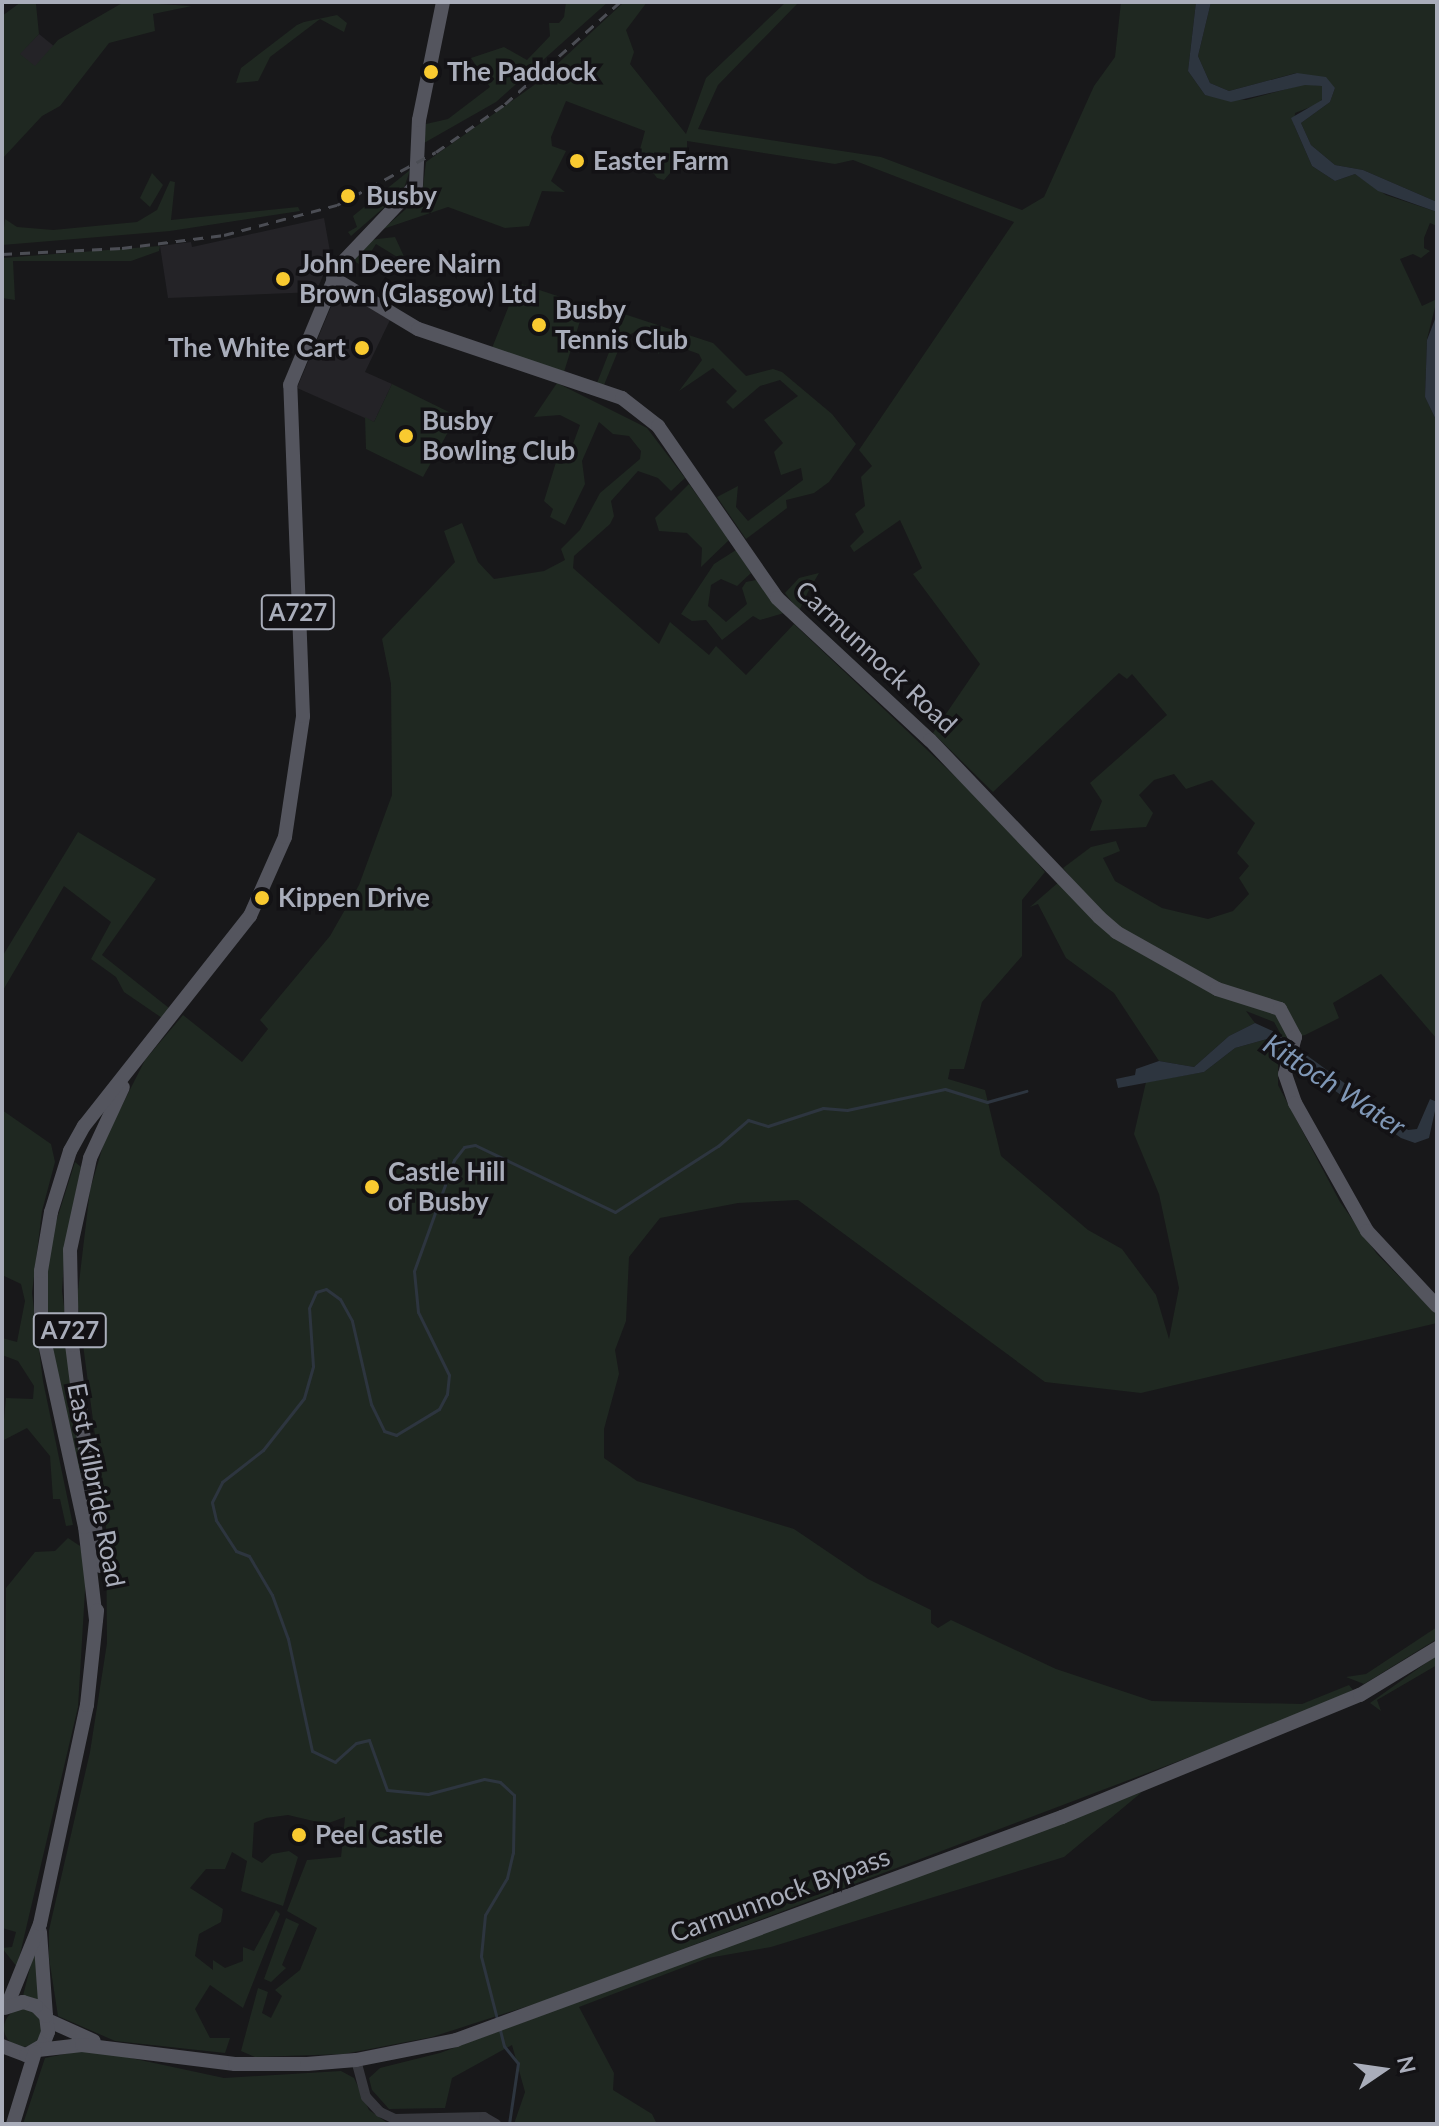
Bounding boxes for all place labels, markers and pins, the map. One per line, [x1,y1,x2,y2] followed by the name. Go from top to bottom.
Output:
[447,56,597,88] place label: The Paddock
[422,63,440,81] marker: The Paddock
[593,145,730,177] place label: Easter Farm
[568,152,586,170] marker: Easter Farm
[366,180,437,212] place label: Busby
[337,185,359,207] marker: Busby
[299,248,537,310] place label: John Deere Nairn Brown (Glasgow) Ltd
[274,270,292,288] marker: John Deere Nairn Brown (Glasgow) Ltd
[555,294,688,356] place label: Busby Tennis Club
[530,316,548,334] marker: Busby Tennis Club
[168,332,346,364] place label: The White Cart
[353,339,371,357] marker: The White Cart
[422,405,575,466] place label: Busby Bowling Club
[397,427,415,445] marker: Busby Bowling Club
[278,882,430,914] place label: Kippen Drive
[253,889,271,907] marker: Kippen Drive
[388,1156,506,1218] place label: Castle Hill of Busby
[363,1178,381,1196] marker: Castle Hill of Busby
[315,1819,443,1851] place label: Peel Castle
[290,1826,308,1844] marker: Peel Castle

